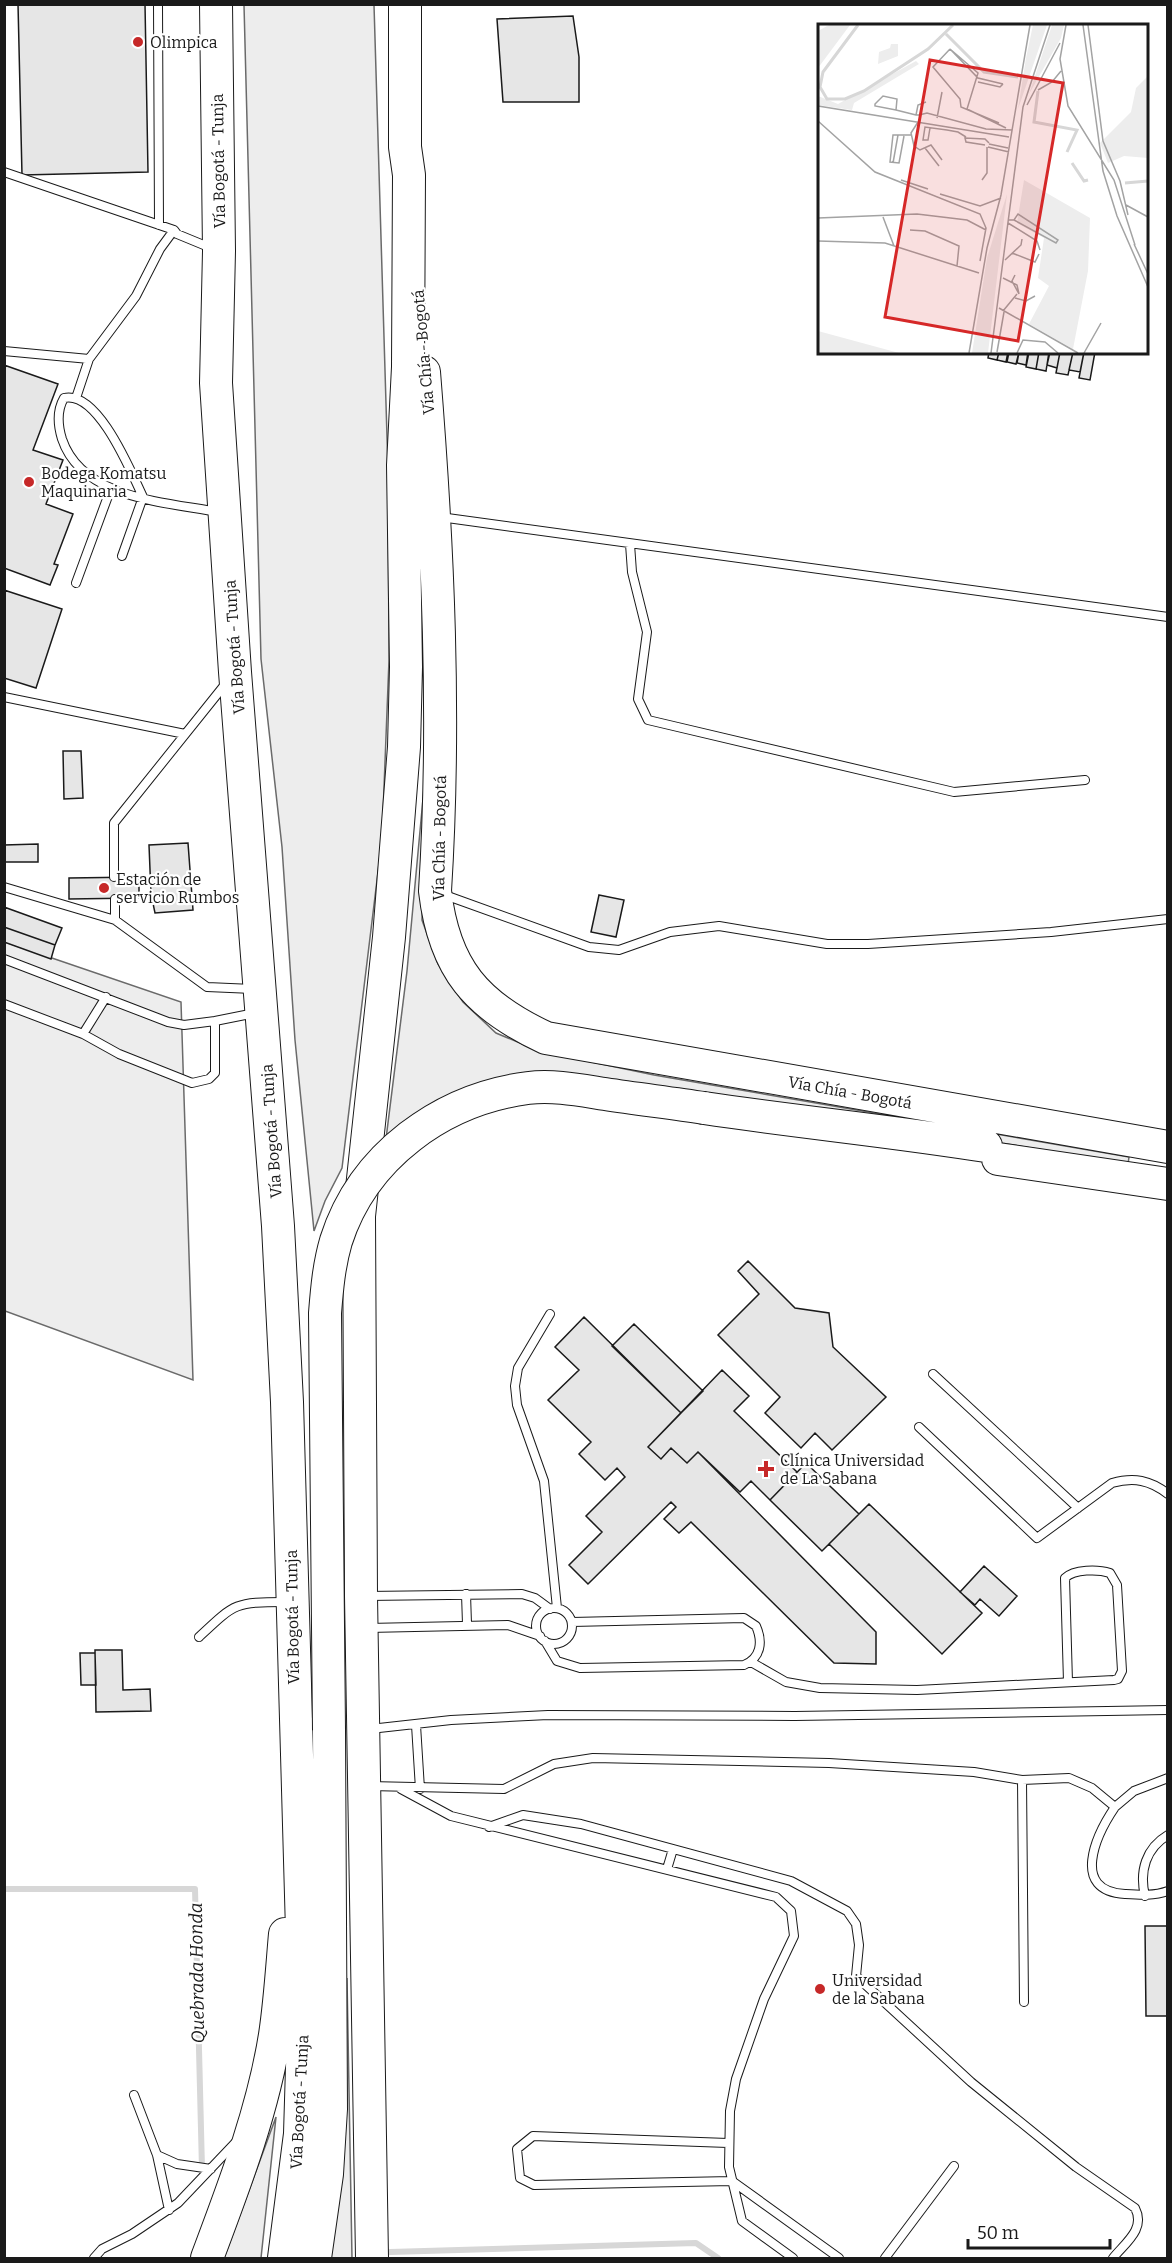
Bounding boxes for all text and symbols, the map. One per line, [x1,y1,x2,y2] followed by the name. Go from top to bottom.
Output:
[818,24,1148,354] inset map
[150,33,218,52] place label: Olimpica
[131,35,145,49] marker: Olimpica
[208,93,229,228] street label: Vía Bogotá - Tunja
[409,288,438,415] street label: Vía Chía - Bogotá
[41,464,166,501] place label: Bodega Komatsu Maquinaria
[22,475,36,489] marker: Bodega Komatsu Maquinaria
[220,579,249,715] street label: Vía Bogotá - Tunja
[429,775,450,901] street label: Vía Chía - Bogotá
[116,870,239,907] place label: Estación de servicio Rumbos
[97,881,111,895] marker: Estación de servicio Rumbos
[257,1063,286,1199] street label: Vía Bogotá - Tunja
[786,1072,914,1113] street label: Vía Chía - Bogotá
[780,1451,925,1488] place label: Clínica Universidad de La Sabana
[757,1460,775,1478] marker: Clínica Universidad de La Sabana
[282,1549,303,1684] street label: Vía Bogotá - Tunja
[185,1902,209,2044] water label: Quebrada Honda
[832,1971,925,2008] place label: Universidad de la Sabana
[813,1982,827,1996] marker: Universidad de la Sabana
[286,2034,313,2170] street label: Vía Bogotá - Tunja
[968,2212,1110,2250] scale bar
[977,2222,1019,2244] text: 50 m

